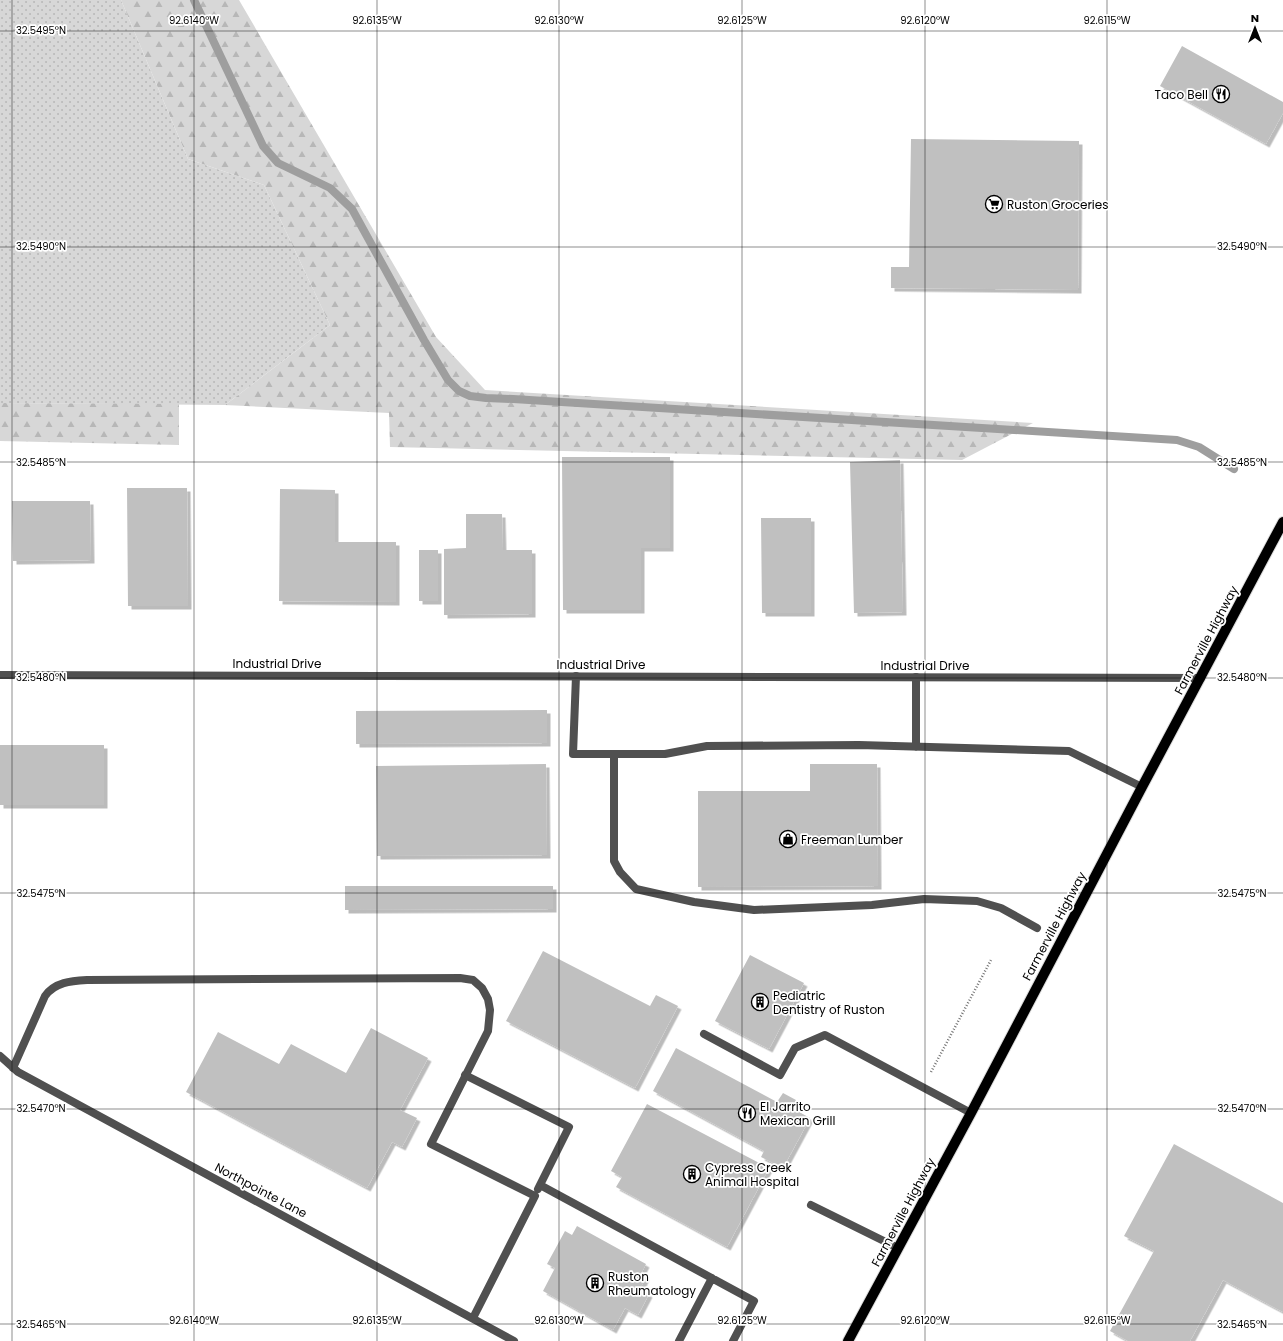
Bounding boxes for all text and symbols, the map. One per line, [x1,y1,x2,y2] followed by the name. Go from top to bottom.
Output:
[1235,8,1275,48] north arrow
[1251,10,1259,26] text: N
[169,13,219,28] text: 92.6140°W
[352,13,402,28] text: 92.6135°W
[534,13,584,28] text: 92.6130°W
[717,13,767,28] text: 92.6125°W
[900,13,950,28] text: 92.6120°W
[1083,13,1131,28] text: 92.6115°W
[16,23,66,38] text: 32.5495°N
[1211,84,1231,104] restaurant icon: Taco Bell
[1155,86,1208,103] place label: Taco Bell
[984,194,1004,214] supermarket icon: Ruston Groceries
[1007,196,1109,213] place label: Ruston Groceries
[16,239,66,254] text: 32.5490°N
[1217,239,1267,254] text: 32.5490°N
[16,455,66,470] text: 32.5485°N
[1217,455,1267,470] text: 32.5485°N
[1170,582,1242,697] street label: Farmerville Highway
[233,655,321,672] street label: Industrial Drive
[557,656,645,673] street label: Industrial Drive
[881,657,969,674] street label: Industrial Drive
[16,670,66,685] text: 32.5480°N
[1217,670,1267,685] text: 32.5480°N
[778,829,798,849] shop icon: Freeman Lumber
[801,831,904,848] place label: Freeman Lumber
[1018,868,1090,983] street label: Farmerville Highway
[16,886,66,901] text: 32.5475°N
[1217,886,1267,901] text: 32.5475°N
[773,987,885,1018] place label: Pediatric Dentistry of Ruston
[750,992,770,1012] building icon: Pediatric Dentistry of Ruston
[760,1098,835,1129] place label: El Jarrito Mexican Grill
[16,1101,66,1116] text: 32.5470°N
[1217,1101,1267,1116] text: 32.5470°N
[737,1103,757,1123] restaurant icon: El Jarrito Mexican Grill
[867,1154,939,1269] street label: Farmerville Highway
[212,1158,310,1222] street label: Northpointe Lane
[705,1159,799,1190] place label: Cypress Creek Animal Hospital
[682,1164,702,1184] building icon: Cypress Creek Animal Hospital
[608,1268,696,1299] place label: Ruston Rheumatology
[585,1273,605,1293] building icon: Ruston Rheumatology
[169,1313,219,1328] text: 92.6140°W
[352,1313,402,1328] text: 92.6135°W
[534,1313,584,1328] text: 92.6130°W
[717,1313,767,1328] text: 92.6125°W
[900,1313,950,1328] text: 92.6120°W
[1083,1313,1131,1328] text: 92.6115°W
[16,1317,66,1332] text: 32.5465°N
[1217,1317,1267,1332] text: 32.5465°N

